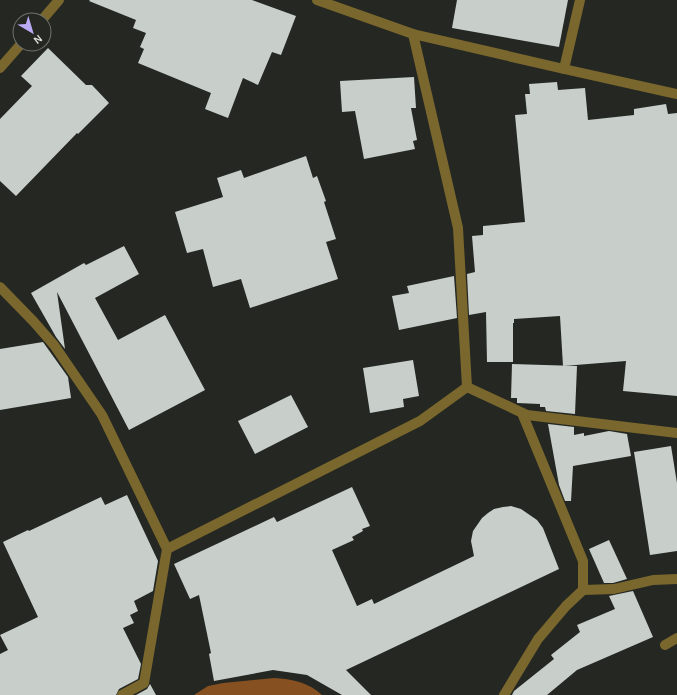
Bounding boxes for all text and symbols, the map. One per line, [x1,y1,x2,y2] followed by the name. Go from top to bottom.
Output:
[12,12,52,52] north arrow
[31,33,44,46] text: N

